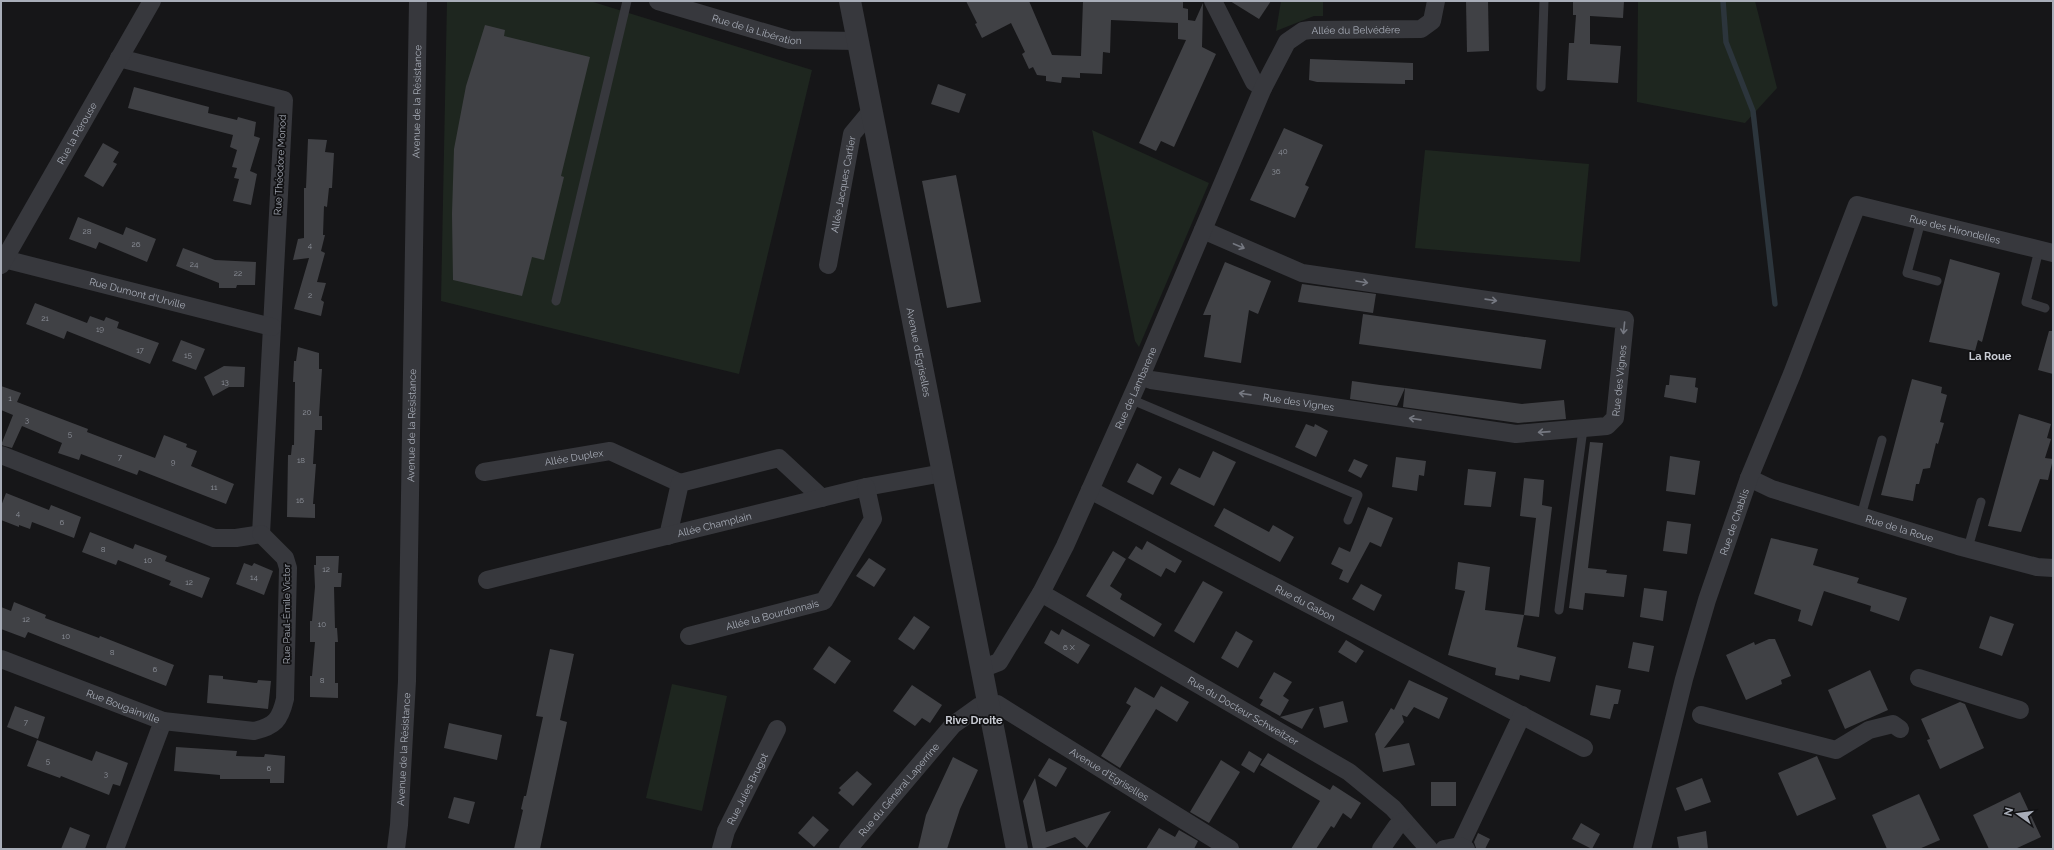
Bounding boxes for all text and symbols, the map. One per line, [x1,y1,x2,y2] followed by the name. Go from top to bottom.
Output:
[711,12,802,46] street label: Rue de la Libération
[1311,24,1400,35] street label: Allée du Belvédère
[410,45,423,158] street label: Avenue de la Résistance
[54,100,99,166] street label: Rue la Pérouse
[272,114,288,216] street label: Rue Théodore Monod
[829,135,857,234] street label: Allée Jacques Cartier
[1278,146,1288,156] house number: 40
[1271,166,1281,176] house number: 36
[1908,213,2002,246] street label: Rue des Hirondelles
[83,226,92,236] house number: 28
[132,239,141,249] house number: 26
[308,240,313,250] house number: 4
[1232,242,1244,250] one-way arrow
[190,259,199,269] house number: 24
[234,268,242,278] house number: 22
[88,275,187,310] street label: Rue Dumont d'Urville
[1355,278,1368,286] one-way arrow
[308,290,312,300] house number: 2
[1484,296,1497,304] one-way arrow
[905,307,933,398] street label: Avenue d'Egriselles
[41,313,49,323] house number: 21
[1620,321,1628,334] one-way arrow
[96,324,104,334] house number: 19
[1610,344,1628,417] street label: Rue des Vignes
[136,345,145,355] house number: 17
[1113,345,1158,431] street label: Rue de Lambarene
[184,350,193,360] house number: 15
[1969,350,2012,363] district label: La Roue
[405,369,418,482] street label: Avenue de la Résistance
[221,377,229,387] house number: 13
[1239,390,1252,398] one-way arrow
[1262,391,1335,413] street label: Rue des Vignes
[8,393,12,403] house number: 1
[302,407,312,417] house number: 20
[25,415,29,425] house number: 3
[1409,415,1422,423] one-way arrow
[1538,428,1551,435] one-way arrow
[68,429,73,439] house number: 5
[544,447,604,467] street label: Allée Duplex
[118,452,123,462] house number: 7
[297,455,305,465] house number: 18
[171,457,176,467] house number: 9
[211,482,218,492] house number: 11
[1717,487,1750,557] street label: Rue de Chablis
[296,495,304,505] house number: 16
[16,508,21,518] house number: 4
[676,510,753,539] street label: Allée Champlain
[1864,513,1935,544] street label: Rue de la Roue
[60,517,65,527] house number: 6
[101,544,106,554] house number: 8
[144,555,152,565] house number: 10
[281,563,292,664] street label: Rue Paul-Émile Victor
[322,564,330,574] house number: 12
[250,572,259,582] house number: 14
[185,577,193,587] house number: 12
[1274,582,1337,623] street label: Rue du Gabon
[725,597,820,632] street label: Allée la Bourdonnais
[22,614,30,624] house number: 12
[318,619,326,629] house number: 10
[62,631,70,641] house number: 10
[1063,642,1076,652] house number: 6 X
[110,647,115,657] house number: 8
[153,664,158,674] house number: 6
[1186,674,1301,747] street label: Rue du Docteur Schweitzer
[320,675,325,685] house number: 8
[85,687,162,725] street label: Rue Bougainville
[395,692,412,806] street label: Avenue de la Résistance
[945,714,1003,727] district label: Rive Droite
[24,717,29,727] house number: 7
[856,741,941,838] street label: Rue du Général Laperrine
[1068,745,1151,803] street label: Avenue d'Egriselles
[725,750,770,826] street label: Rue Jules Brugot
[46,756,51,766] house number: 5
[267,763,272,773] house number: 6
[104,769,108,779] house number: 3
[1998,794,2038,834] north arrow
[2001,806,2016,817] text: N

